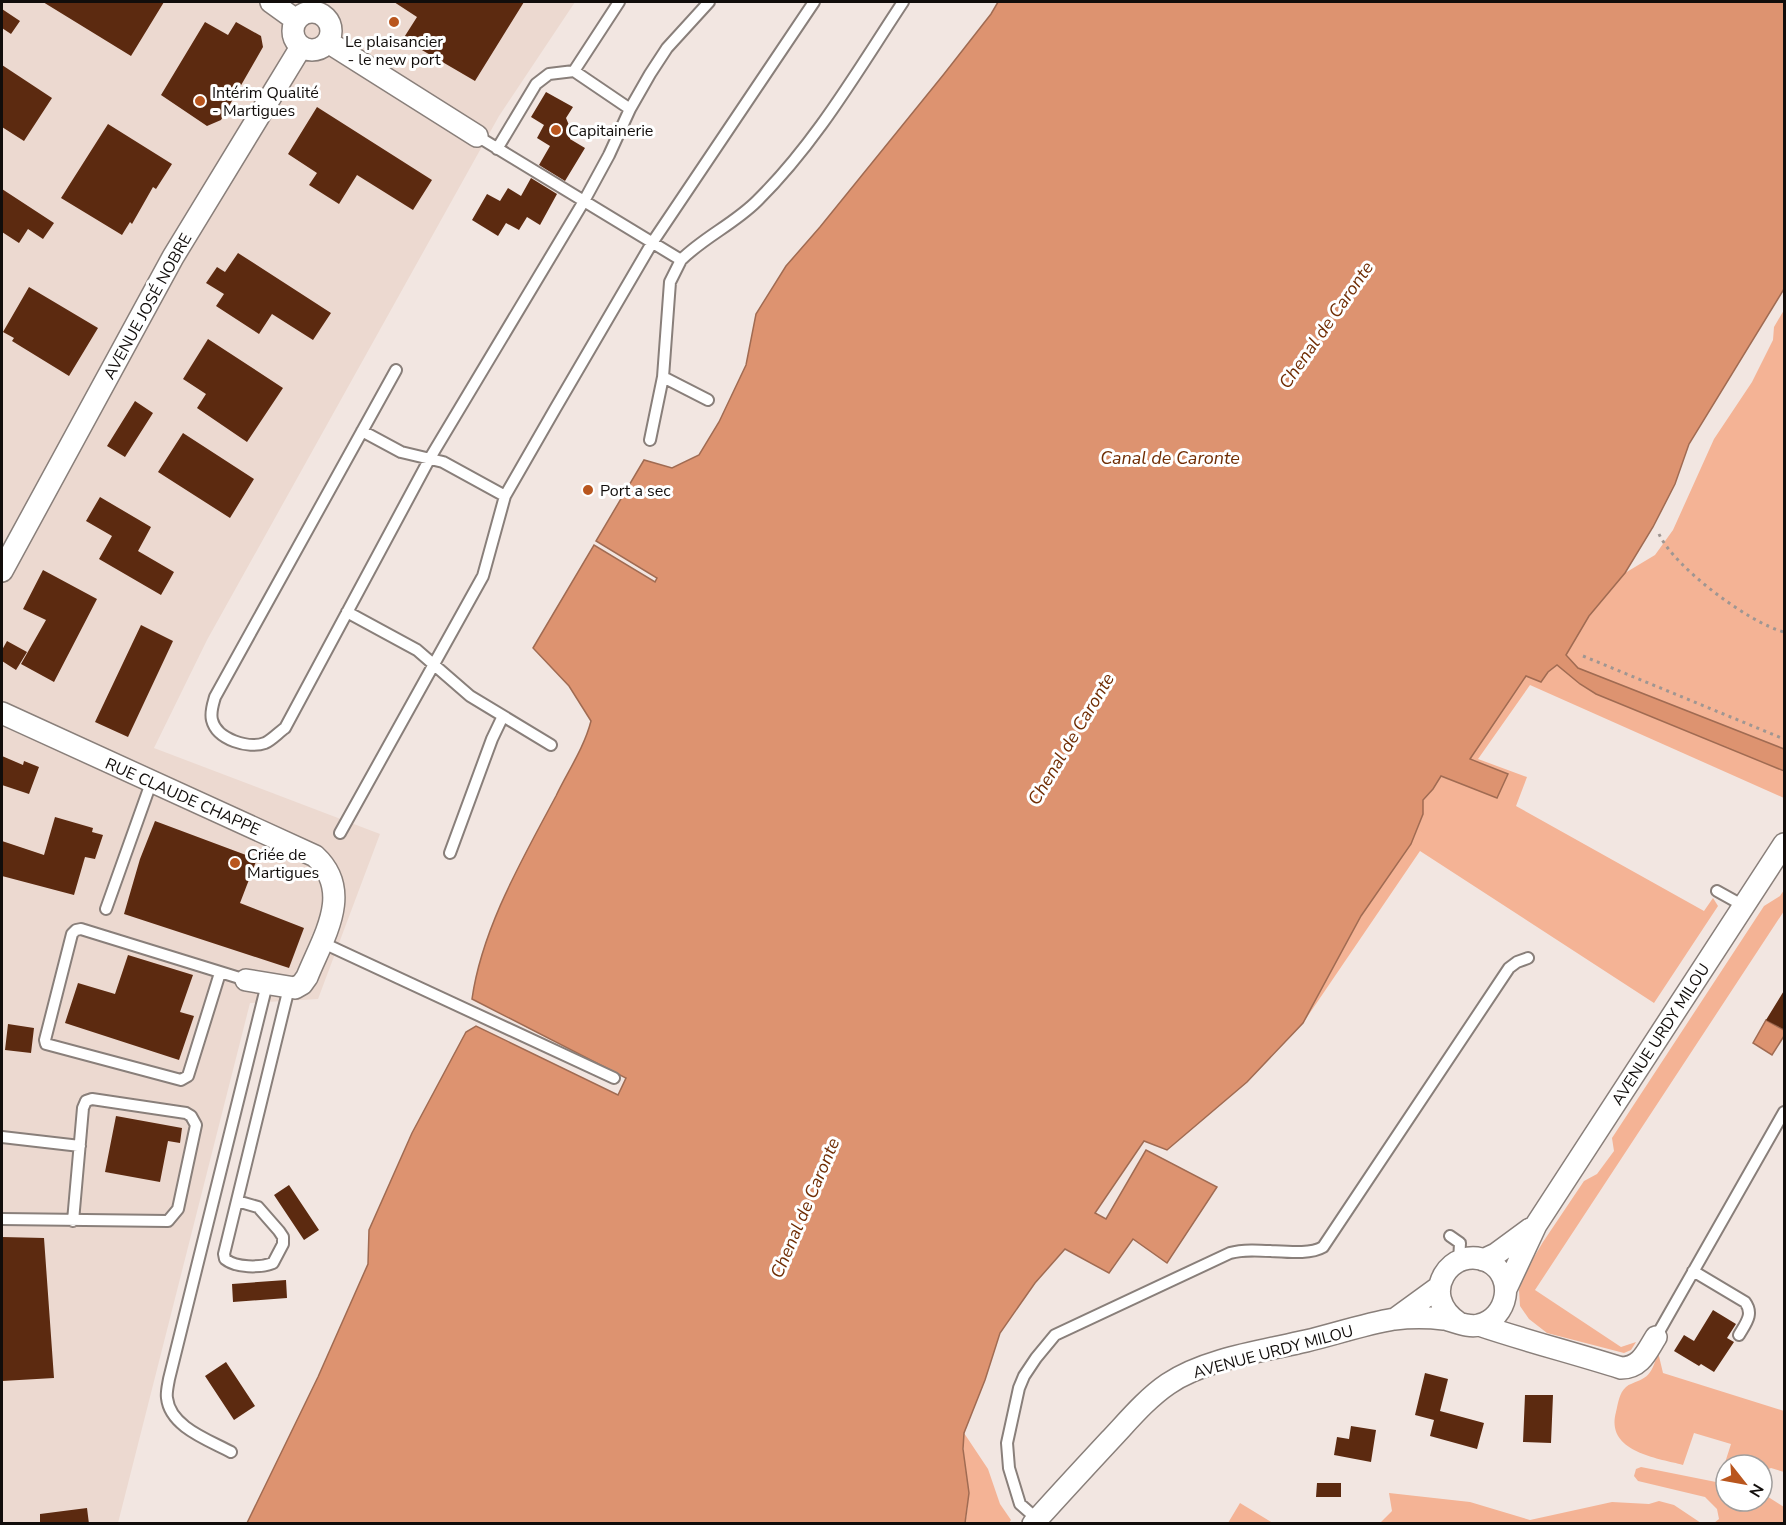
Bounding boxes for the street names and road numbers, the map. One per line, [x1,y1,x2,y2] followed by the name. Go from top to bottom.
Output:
[99,230,197,383] street label: AVENUE JOSÉ NOBRE
[102,753,264,841] street label: RUE CLAUDE CHAPPE
[1607,959,1715,1110] street label: AVENUE URDY MILOU
[1191,1320,1356,1384] street label: AVENUE URDY MILOU

